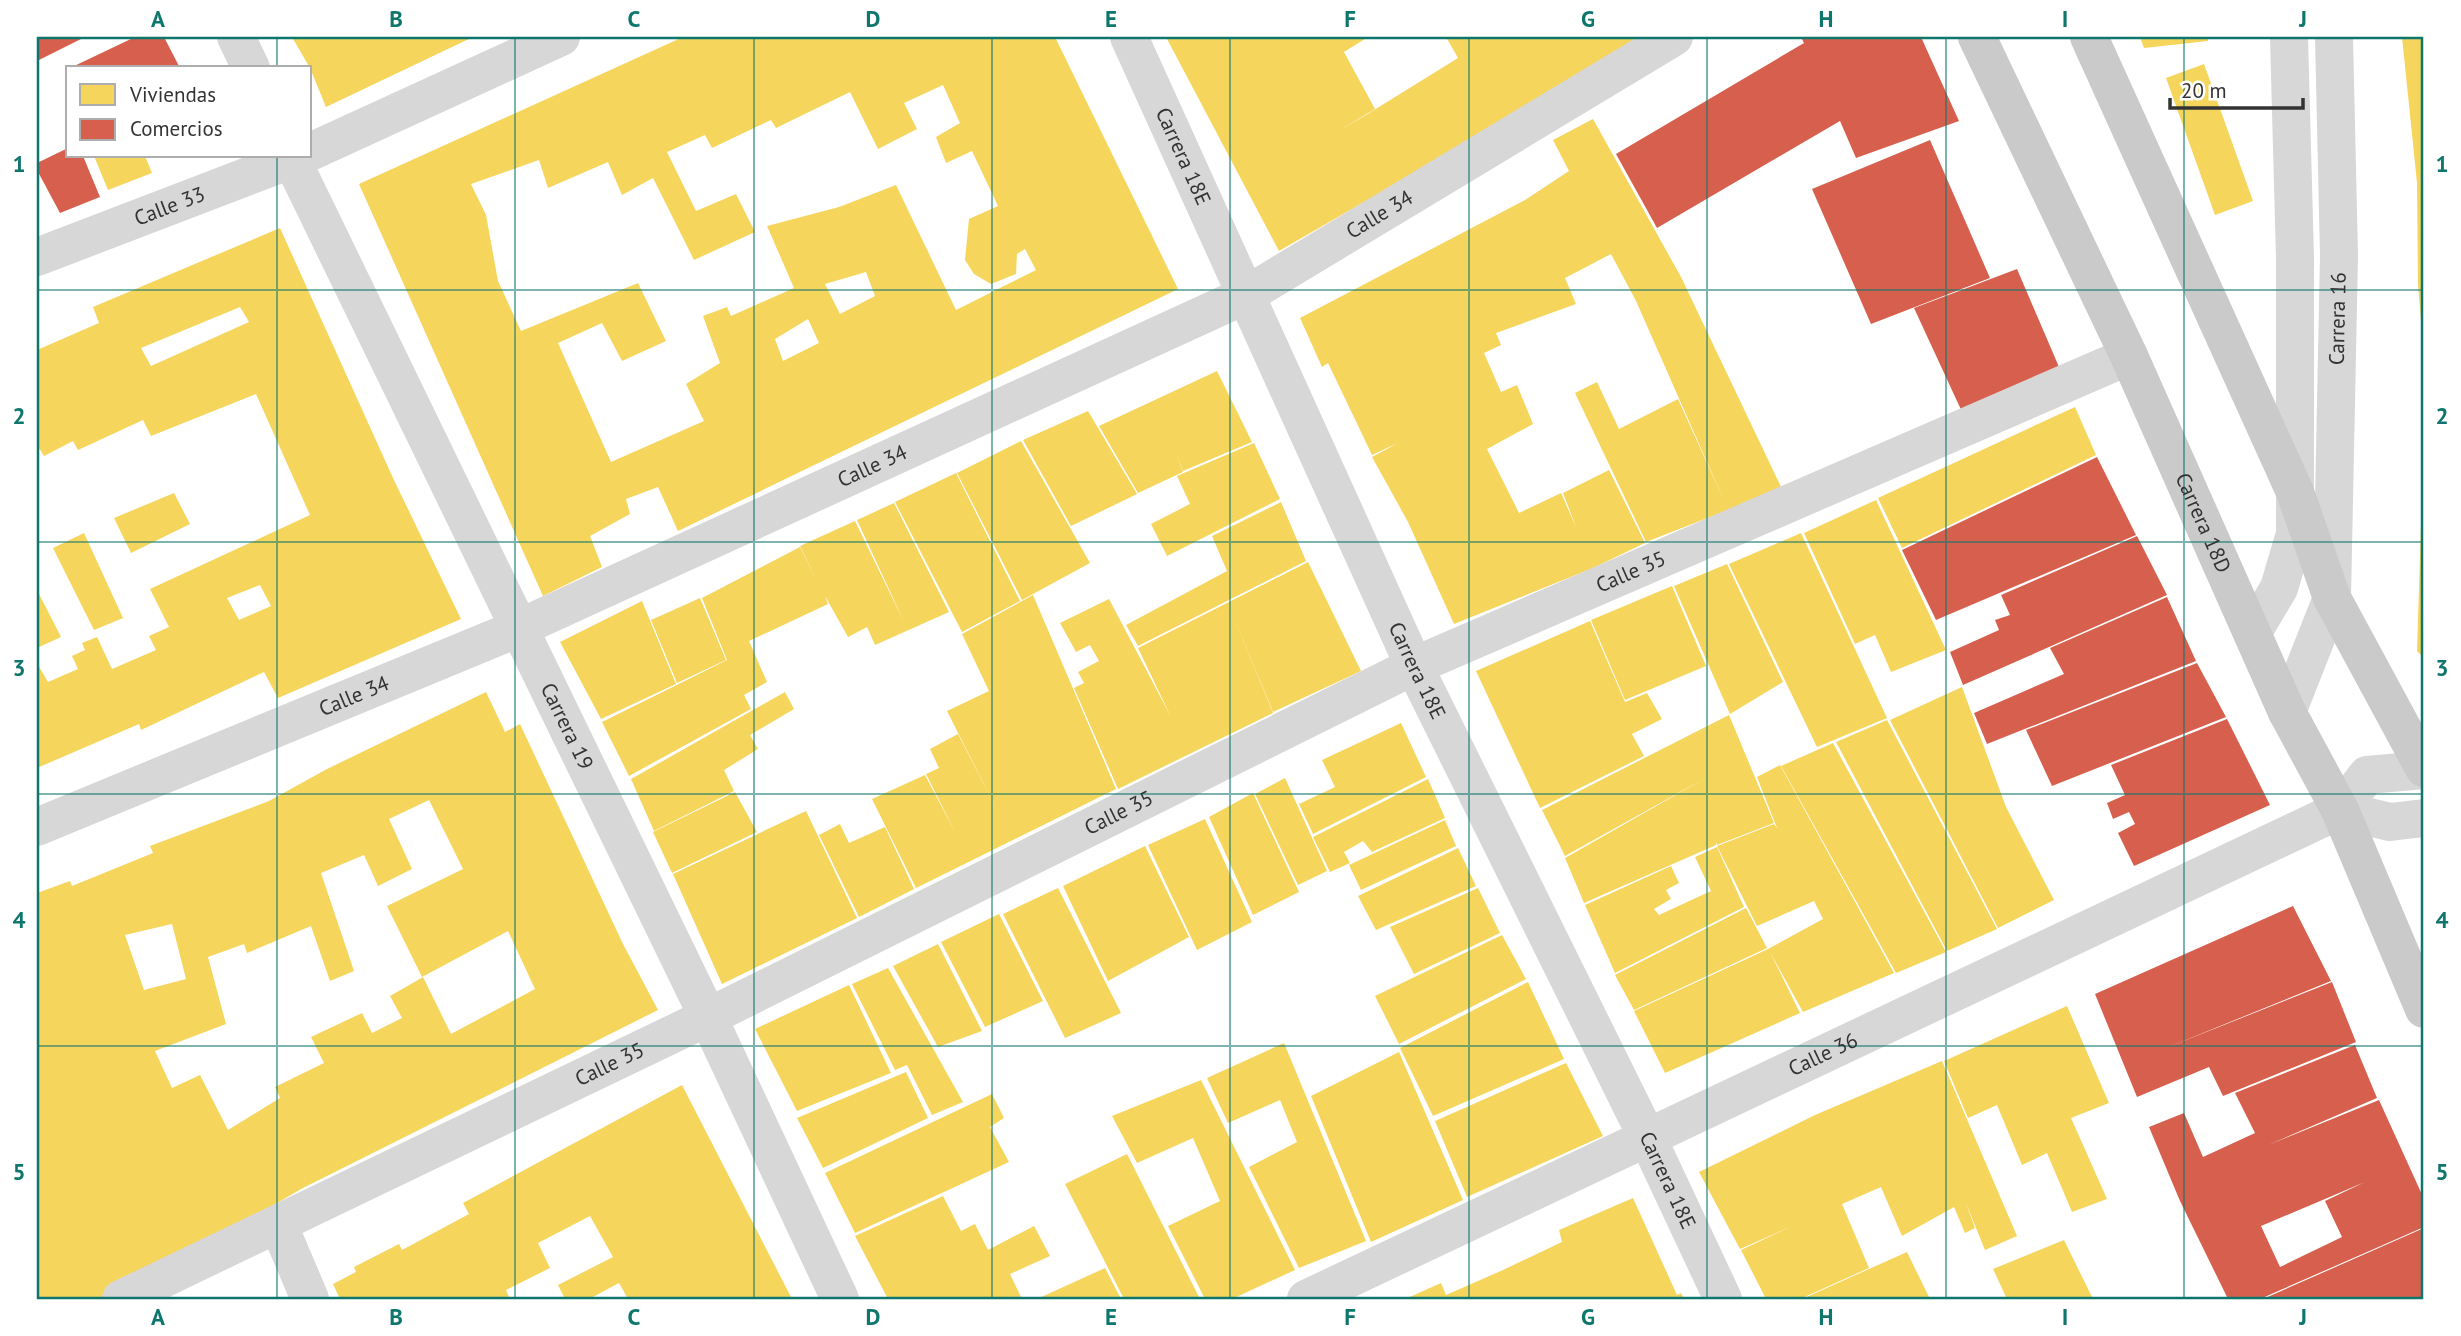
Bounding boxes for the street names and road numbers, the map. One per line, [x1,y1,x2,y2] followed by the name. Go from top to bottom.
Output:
[1150,103,1217,209] street label: Carrera 18E
[130,180,209,232] street label: Calle 33
[1341,184,1418,245] street label: Calle 34
[2323,272,2352,365] street label: Carrera 16
[833,438,911,493] street label: Calle 34
[2170,468,2238,577] street label: Carrera 18D
[1592,545,1670,599] street label: Calle 35
[1383,618,1452,723] street label: Carrera 18E
[315,669,393,722] street label: Calle 34
[535,678,600,774] street label: Carrera 19
[1080,784,1158,841] street label: Calle 35
[1784,1026,1862,1082] street label: Calle 36
[570,1036,648,1092] street label: Calle 35
[1633,1127,1702,1233] street label: Carrera 18E

